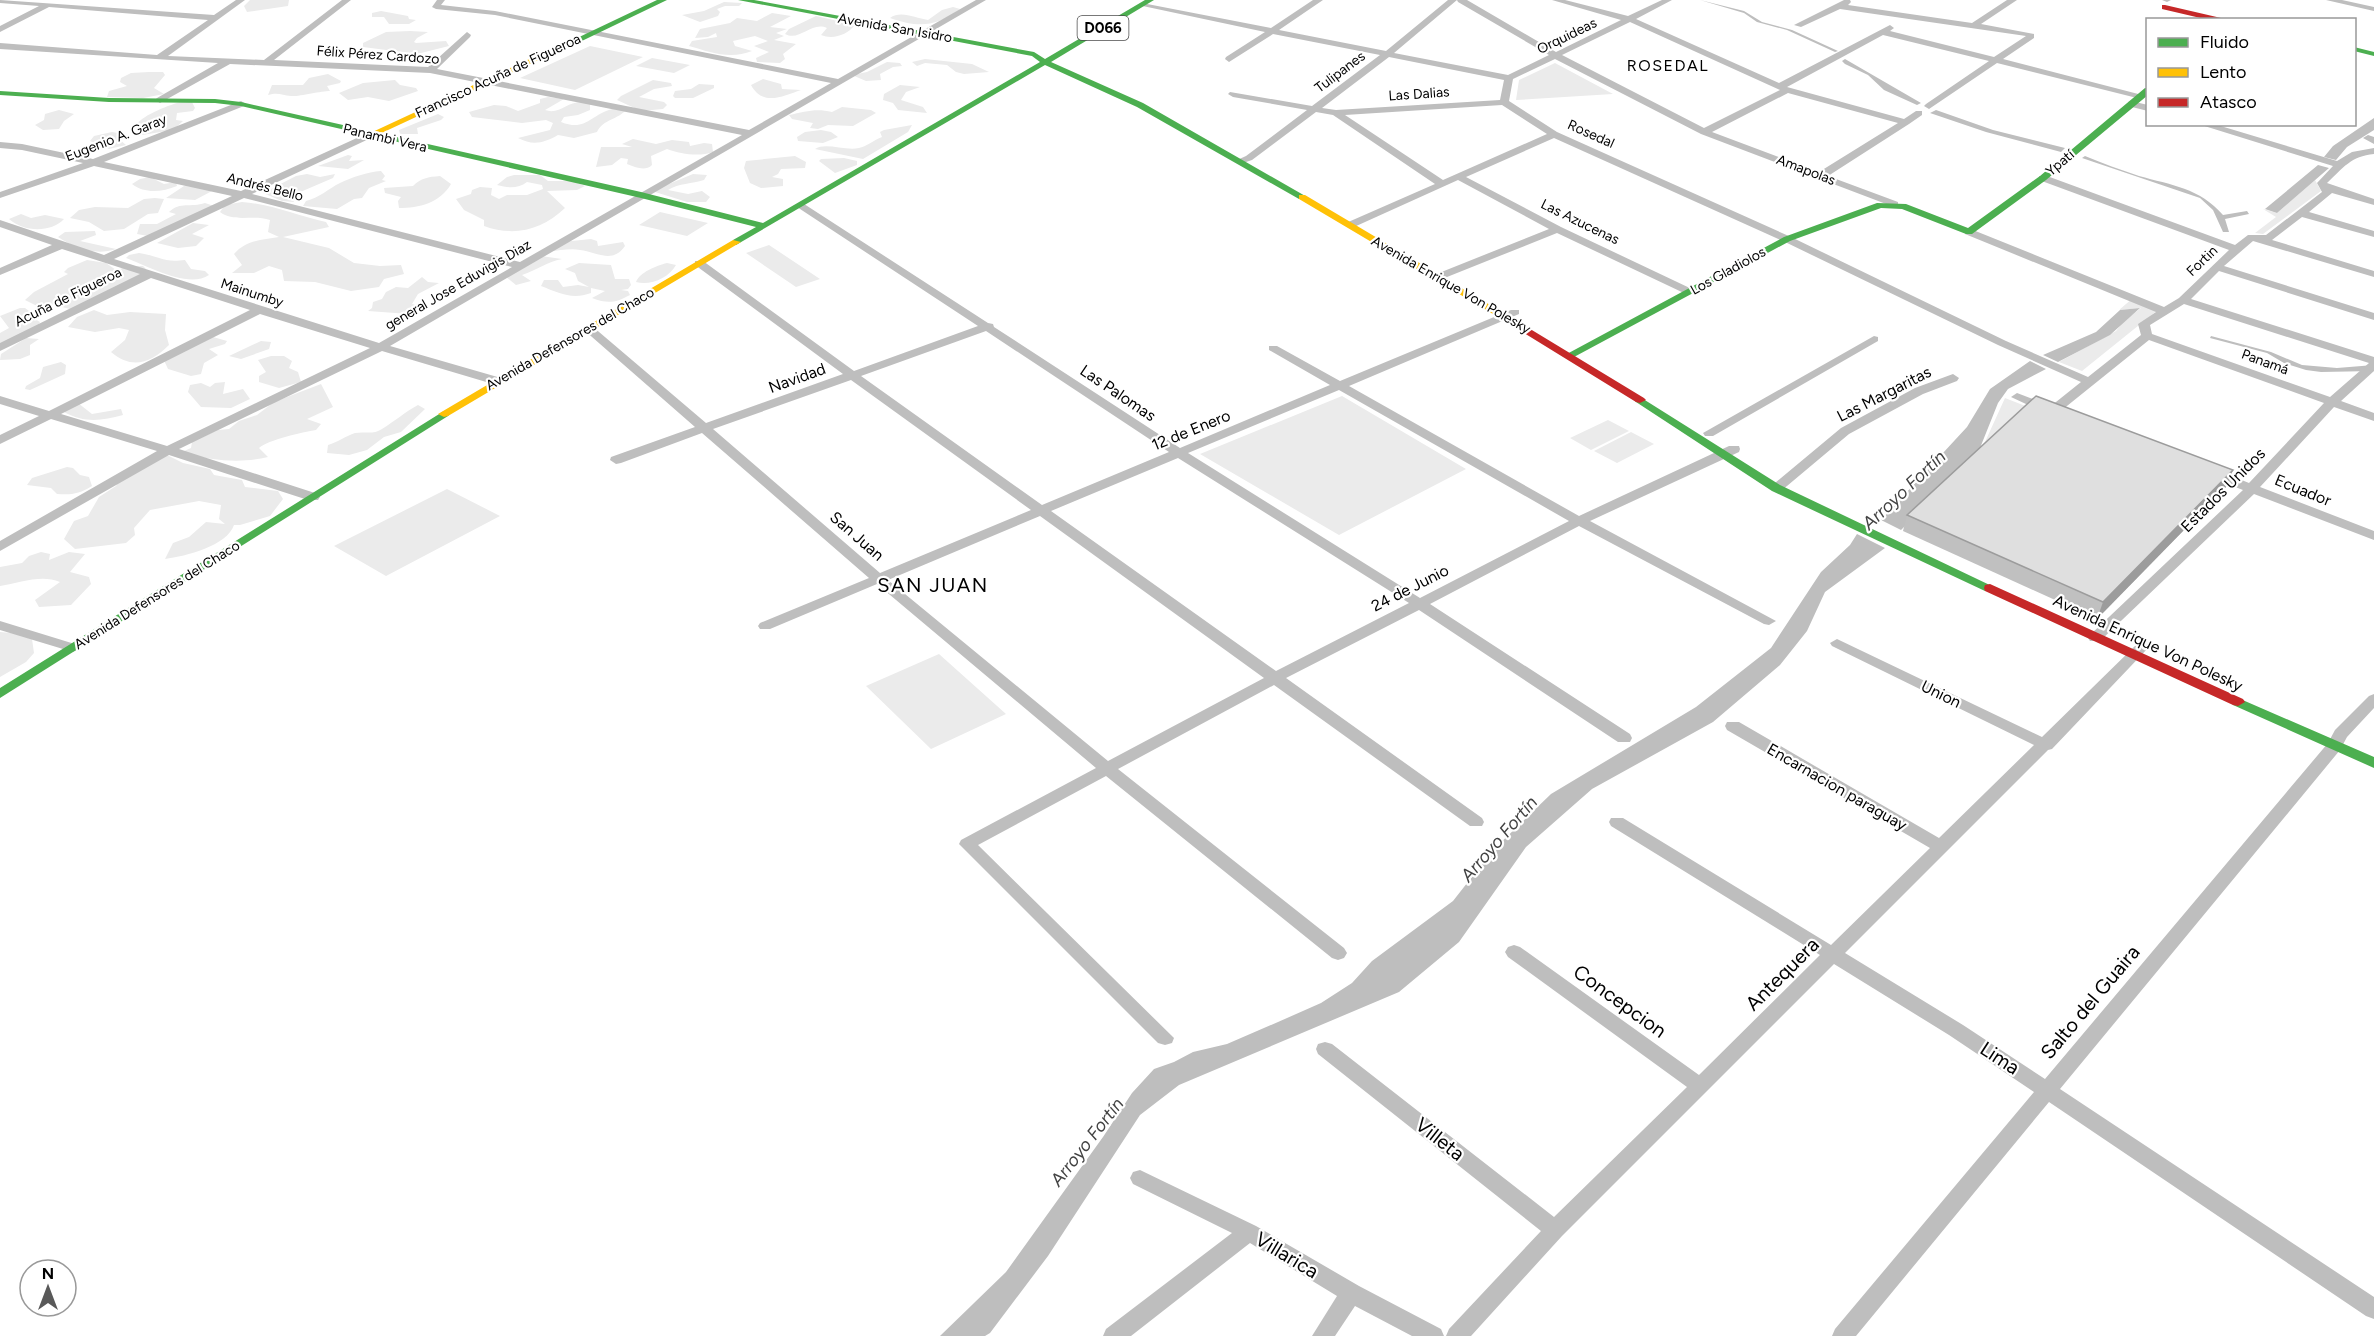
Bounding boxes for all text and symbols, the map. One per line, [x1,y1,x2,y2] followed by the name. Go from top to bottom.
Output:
[837,10,953,46] street label: Avenida San Isidro
[1534,14,1600,58] street label: Orquideas
[1078,16,1128,40] road number: D066
[2146,18,2356,126] legend
[413,30,583,122] street label: Francisco Acuña de Figueroa
[2200,31,2249,53] text: Fluido
[316,42,440,68] street label: Félix Pérez Cardozo
[1311,48,1369,96] street label: Tulipanes
[1627,56,1709,75] district label: ROSEDAL
[2200,61,2246,83] text: Lento
[1388,83,1450,105] street label: Las Dalias
[2200,91,2257,113] text: Atasco
[63,111,170,165] street label: Eugenio A. Garay
[1565,116,1617,152] street label: Rosedal
[341,120,429,156] street label: Panambi Vera
[2042,146,2078,180] street label: Ypatí
[1774,151,1838,189] street label: Amapolas
[225,169,305,205] street label: Andrés Bello
[1538,196,1622,248] street label: Las Azucenas
[1368,232,1534,338] street label: Avenida Enrique Von Polesky
[382,236,534,334] street label: general Jose Eduvigis Diaz
[2183,242,2221,280] street label: Fortin
[1687,243,1769,299] street label: Los Gladiolos
[12,264,124,330] street label: Acuña de Figueroa
[218,275,286,311] street label: Mainumby
[483,284,657,394] street label: Avenida Defensores del Chaco
[2239,346,2291,378] street label: Panamá
[766,359,828,397] street label: Navidad
[1077,361,1159,425] street label: Las Palomas
[1834,362,1934,426] street label: Las Margaritas
[1149,406,1233,454] street label: 12 de Enero
[2177,444,2269,536] street label: Estados Unidos
[1857,446,1950,535] water label: Arroyo Fortín
[2272,470,2335,510] street label: Ecuador
[826,507,888,565] street label: San Juan
[71,537,243,653] street label: Avenida Defensores del Chaco
[1368,560,1452,616] street label: 24 de Junio
[877,573,989,597] district label: SAN JUAN
[2050,591,2246,696] street label: Avenida Enrique Von Polesky
[1918,676,1964,712] street label: Union
[1764,739,1911,835] street label: Encarnacion paraguay
[1455,792,1542,887] water label: Arroyo Fortín
[1740,932,1824,1016] street label: Antequera
[2035,940,2145,1064] street label: Salto del Guaira
[1569,959,1671,1043] street label: Concepcion
[1976,1036,2024,1080] street label: Lima
[1045,1093,1128,1191] water label: Arroyo Fortín
[1411,1112,1469,1166] street label: Villeta
[1251,1227,1323,1283] street label: Villarica
[18,1258,78,1318] north arrow
[42,1264,54,1283] text: N

